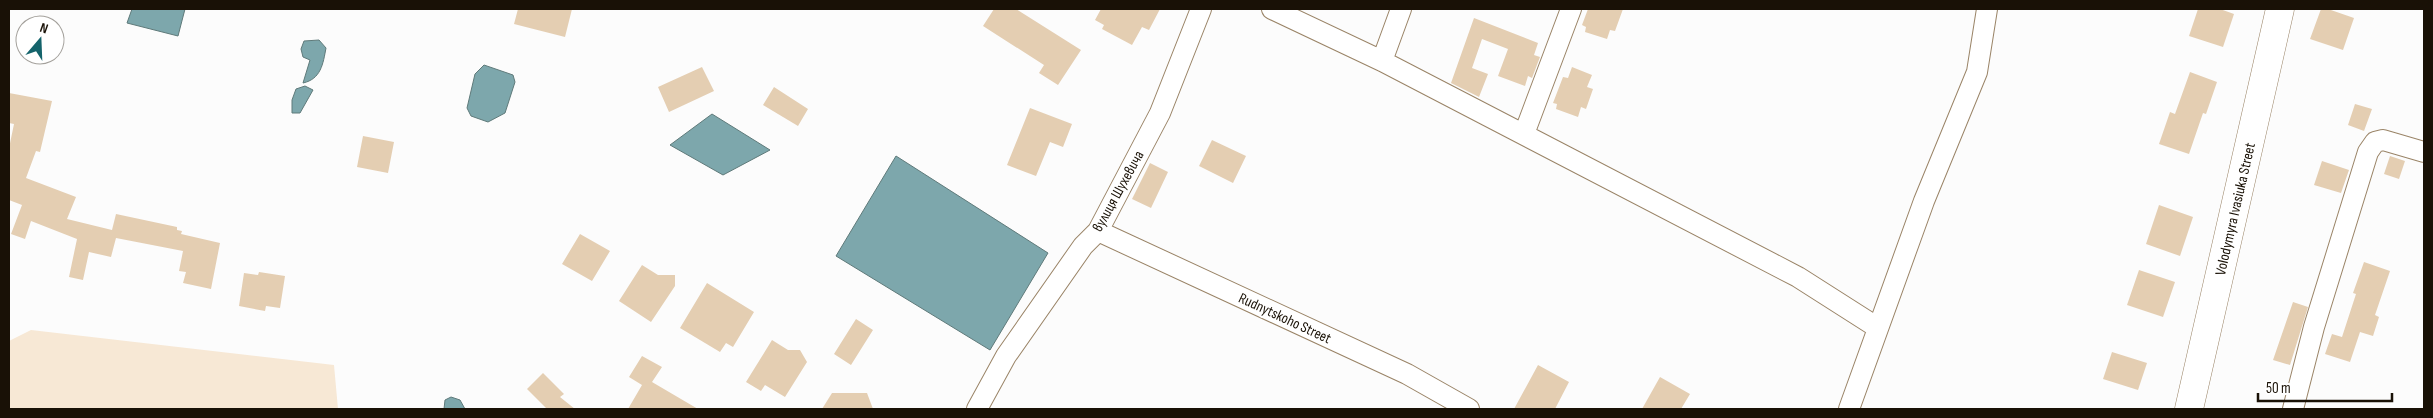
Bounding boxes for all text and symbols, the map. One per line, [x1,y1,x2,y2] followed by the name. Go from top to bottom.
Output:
[15,15,65,65] north arrow
[38,19,50,37] text: N
[2211,141,2260,277] street label: Volodymyra Ivasiuka Street
[1088,147,1149,235] street label: вулиця Шухевича
[1235,289,1334,348] street label: Rudnytskoho Street
[2258,370,2392,402] scale bar
[2266,379,2291,398] text: 50 m

